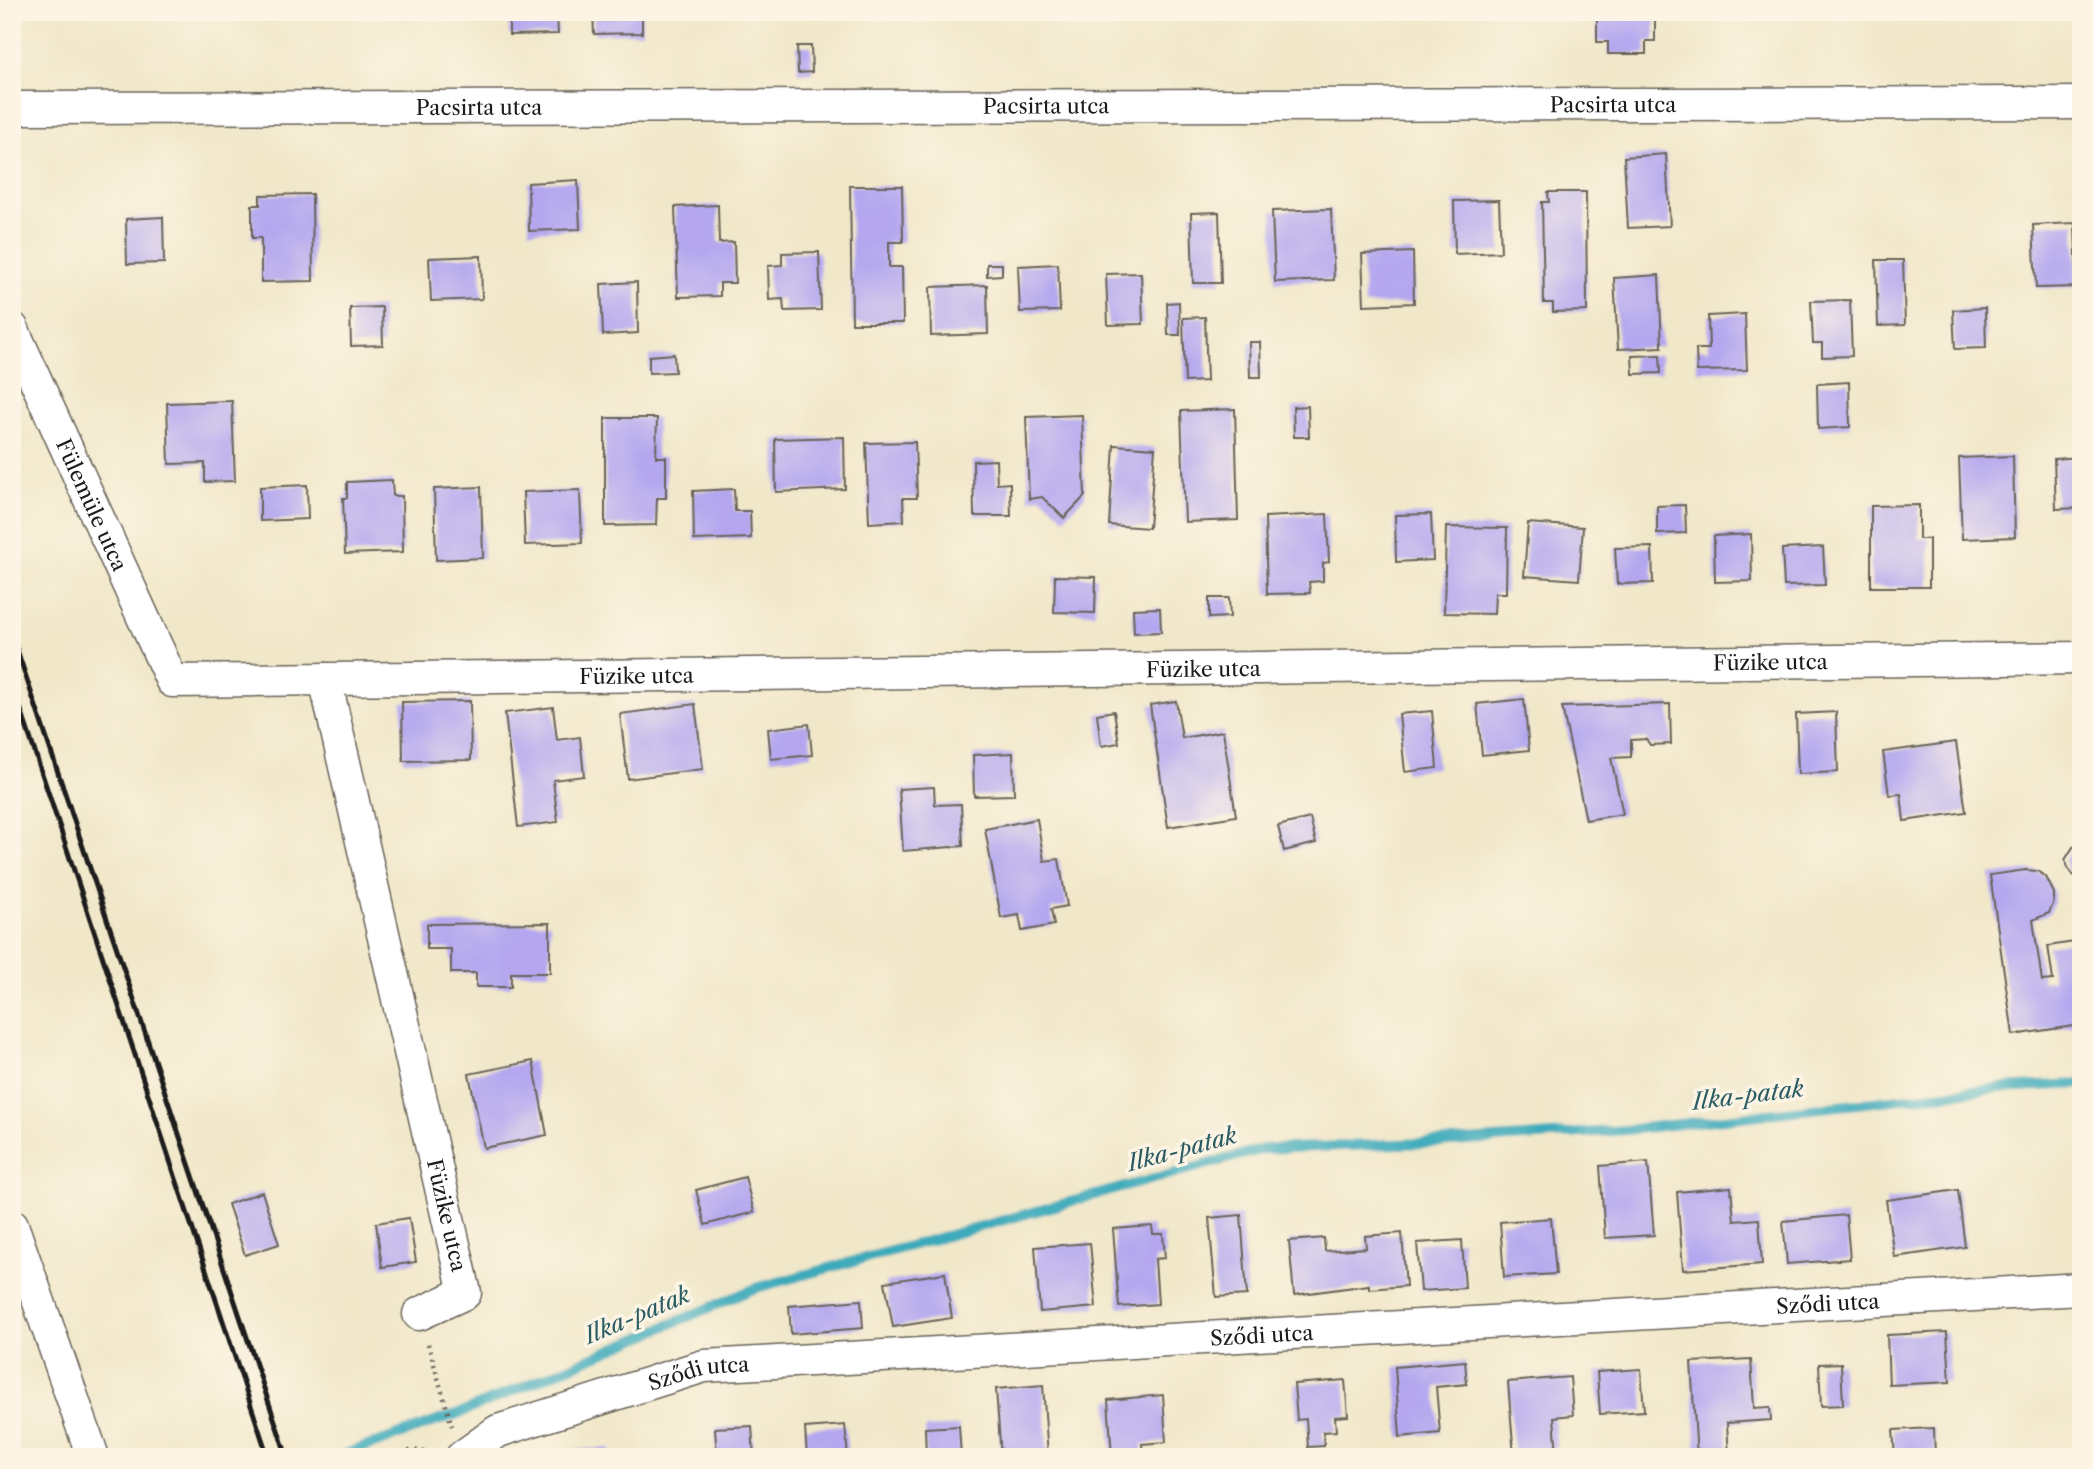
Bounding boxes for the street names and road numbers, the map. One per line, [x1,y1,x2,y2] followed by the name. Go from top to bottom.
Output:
[1550,91,1677,117] street label: Pacsirta utca
[983,93,1110,118] street label: Pacsirta utca
[416,94,543,120] street label: Pacsirta utca
[51,435,133,576] street label: Fülemüle utca
[1713,649,1829,675] street label: Füzike utca
[1146,655,1262,682] street label: Füzike utca
[579,662,695,689] street label: Füzike utca
[422,1157,472,1275] street label: Füzike utca
[1775,1288,1881,1319] street label: Sződi utca
[1209,1319,1315,1350] street label: Sződi utca
[645,1351,751,1395] street label: Sződi utca

